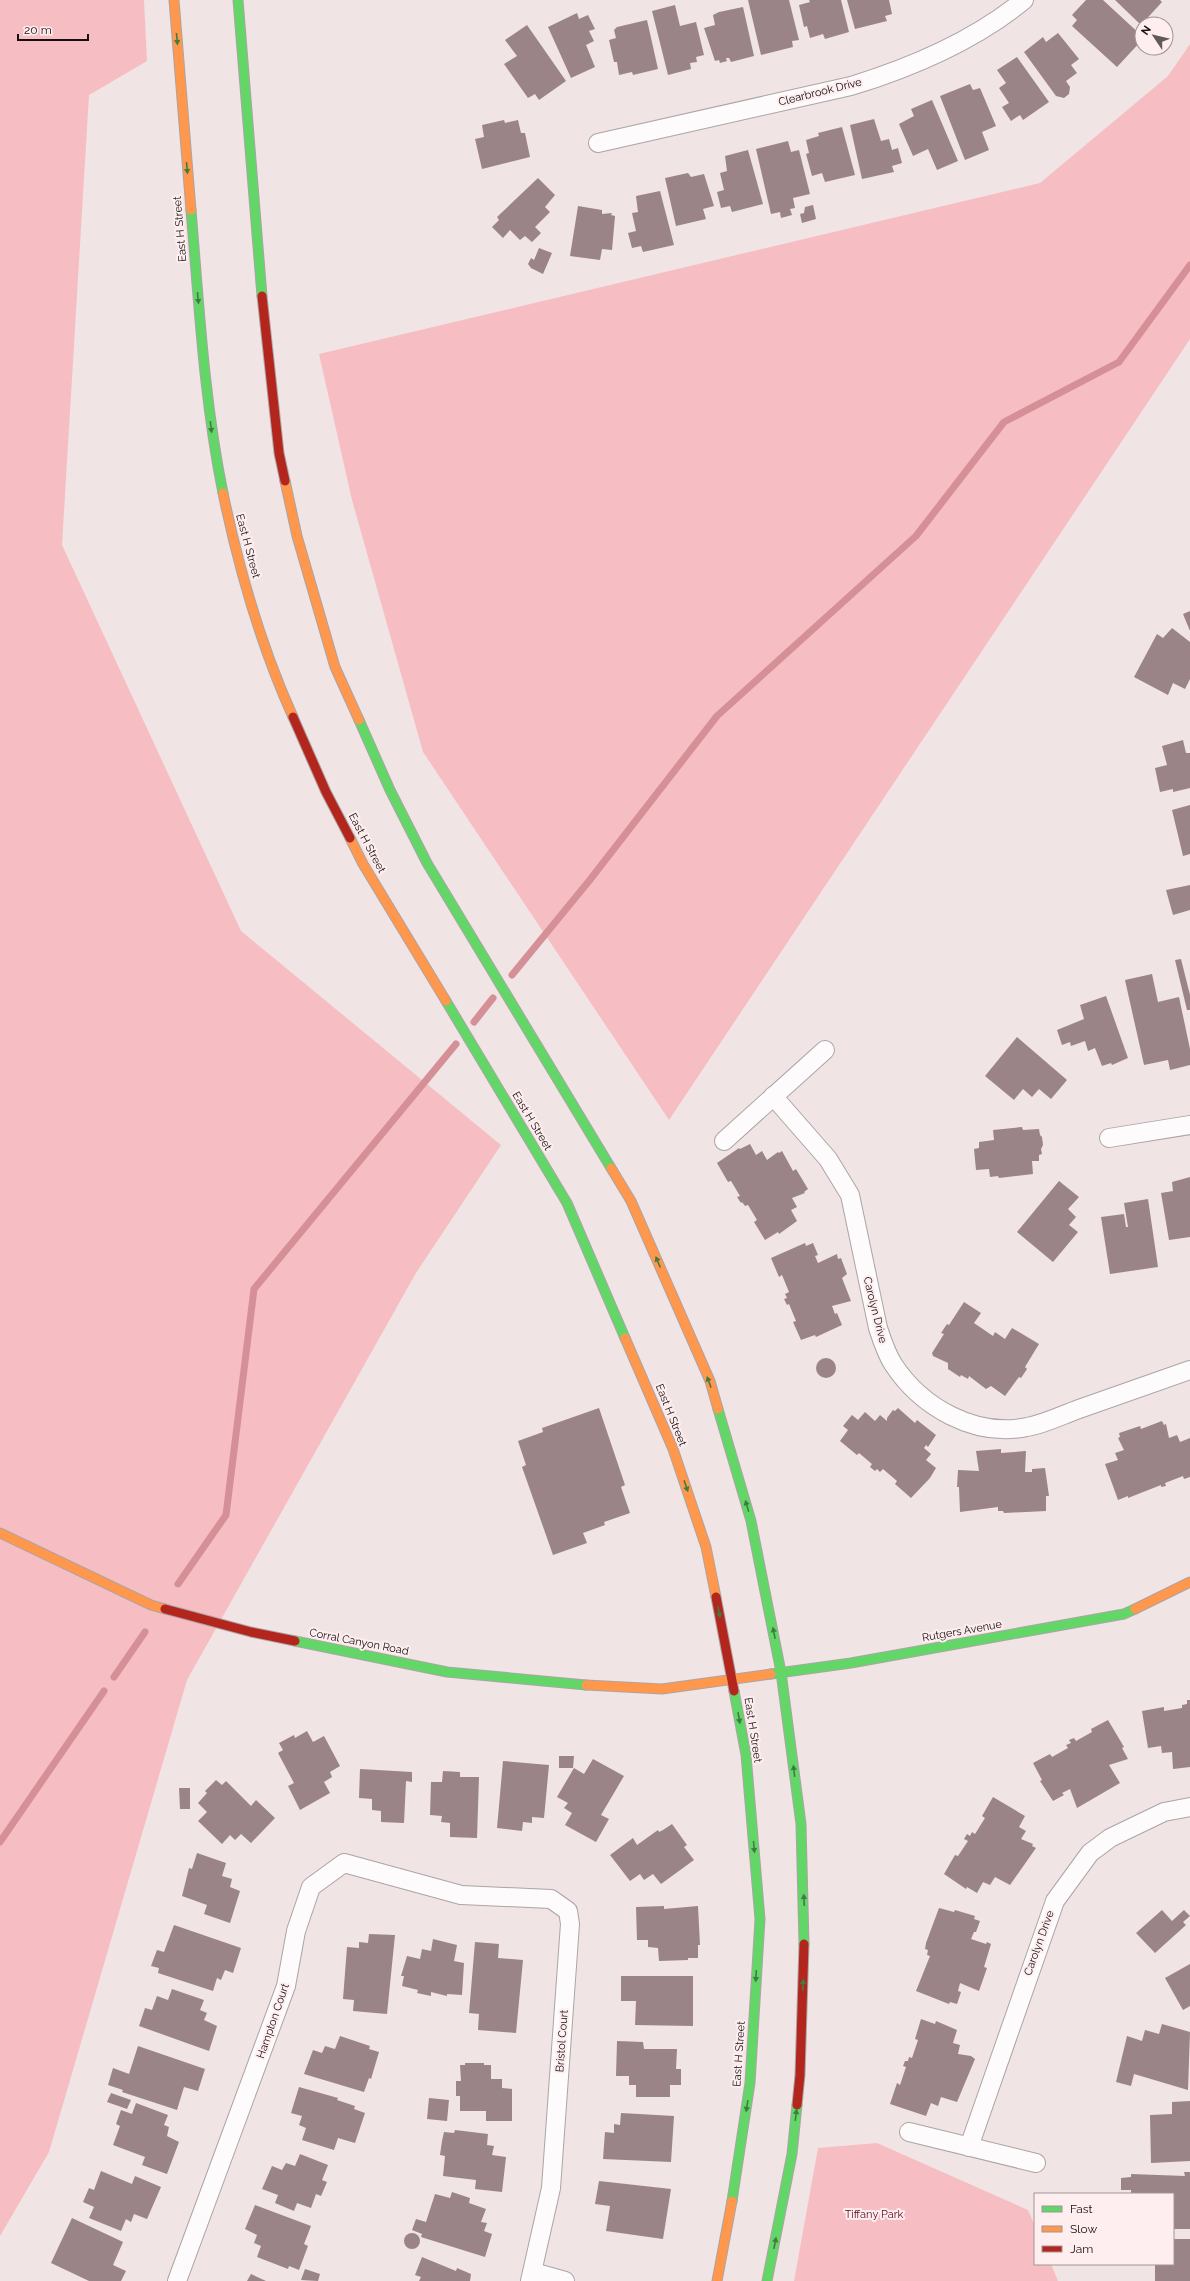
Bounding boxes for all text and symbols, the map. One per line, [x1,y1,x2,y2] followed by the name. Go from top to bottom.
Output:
[18,16,88,42] scale bar
[1134,16,1174,56] north arrow
[24,23,52,37] text: 20 m
[1138,23,1154,38] text: N
[173,33,180,45] one-way arrow
[777,75,863,109] street label: Clearbrook Drive
[184,162,191,174] one-way arrow
[171,195,189,262] street label: East H Street
[195,292,201,304] one-way arrow
[208,421,214,433] one-way arrow
[233,512,263,580] street label: East H Street
[346,811,388,875] street label: East H Street
[509,1089,555,1153] street label: East H Street
[655,1257,661,1268] one-way arrow
[860,1275,890,1345] street label: Carolyn Drive
[706,1375,712,1387] one-way arrow
[653,1382,689,1448] street label: East H Street
[683,1481,689,1493] one-way arrow
[744,1500,750,1512] one-way arrow
[716,1606,722,1618] one-way arrow
[921,1617,1003,1644] street label: Rutgers Avenue
[308,1626,410,1658] street label: Corral Canyon Road
[771,1627,777,1639] one-way arrow
[741,1696,765,1764] street label: East H Street
[736,1712,742,1724] one-way arrow
[791,1765,797,1777] one-way arrow
[750,1841,757,1853] one-way arrow
[801,1894,808,1906] one-way arrow
[1021,1908,1057,1977] street label: Carolyn Drive
[753,1970,760,1982] one-way arrow
[800,1978,806,1991] one-way arrow
[254,1982,292,2060] street label: Hampton Court
[553,2009,571,2073] street label: Bristol Court
[730,2020,748,2087] street label: East H Street
[744,2100,750,2112] one-way arrow
[793,2108,799,2121] one-way arrow
[1034,2193,1174,2265] legend
[1070,2202,1093,2216] text: Fast
[845,2208,904,2221] park label: Tiffany Park
[1070,2222,1097,2236] text: Slow
[772,2237,778,2249] one-way arrow
[1070,2242,1093,2256] text: Jam

